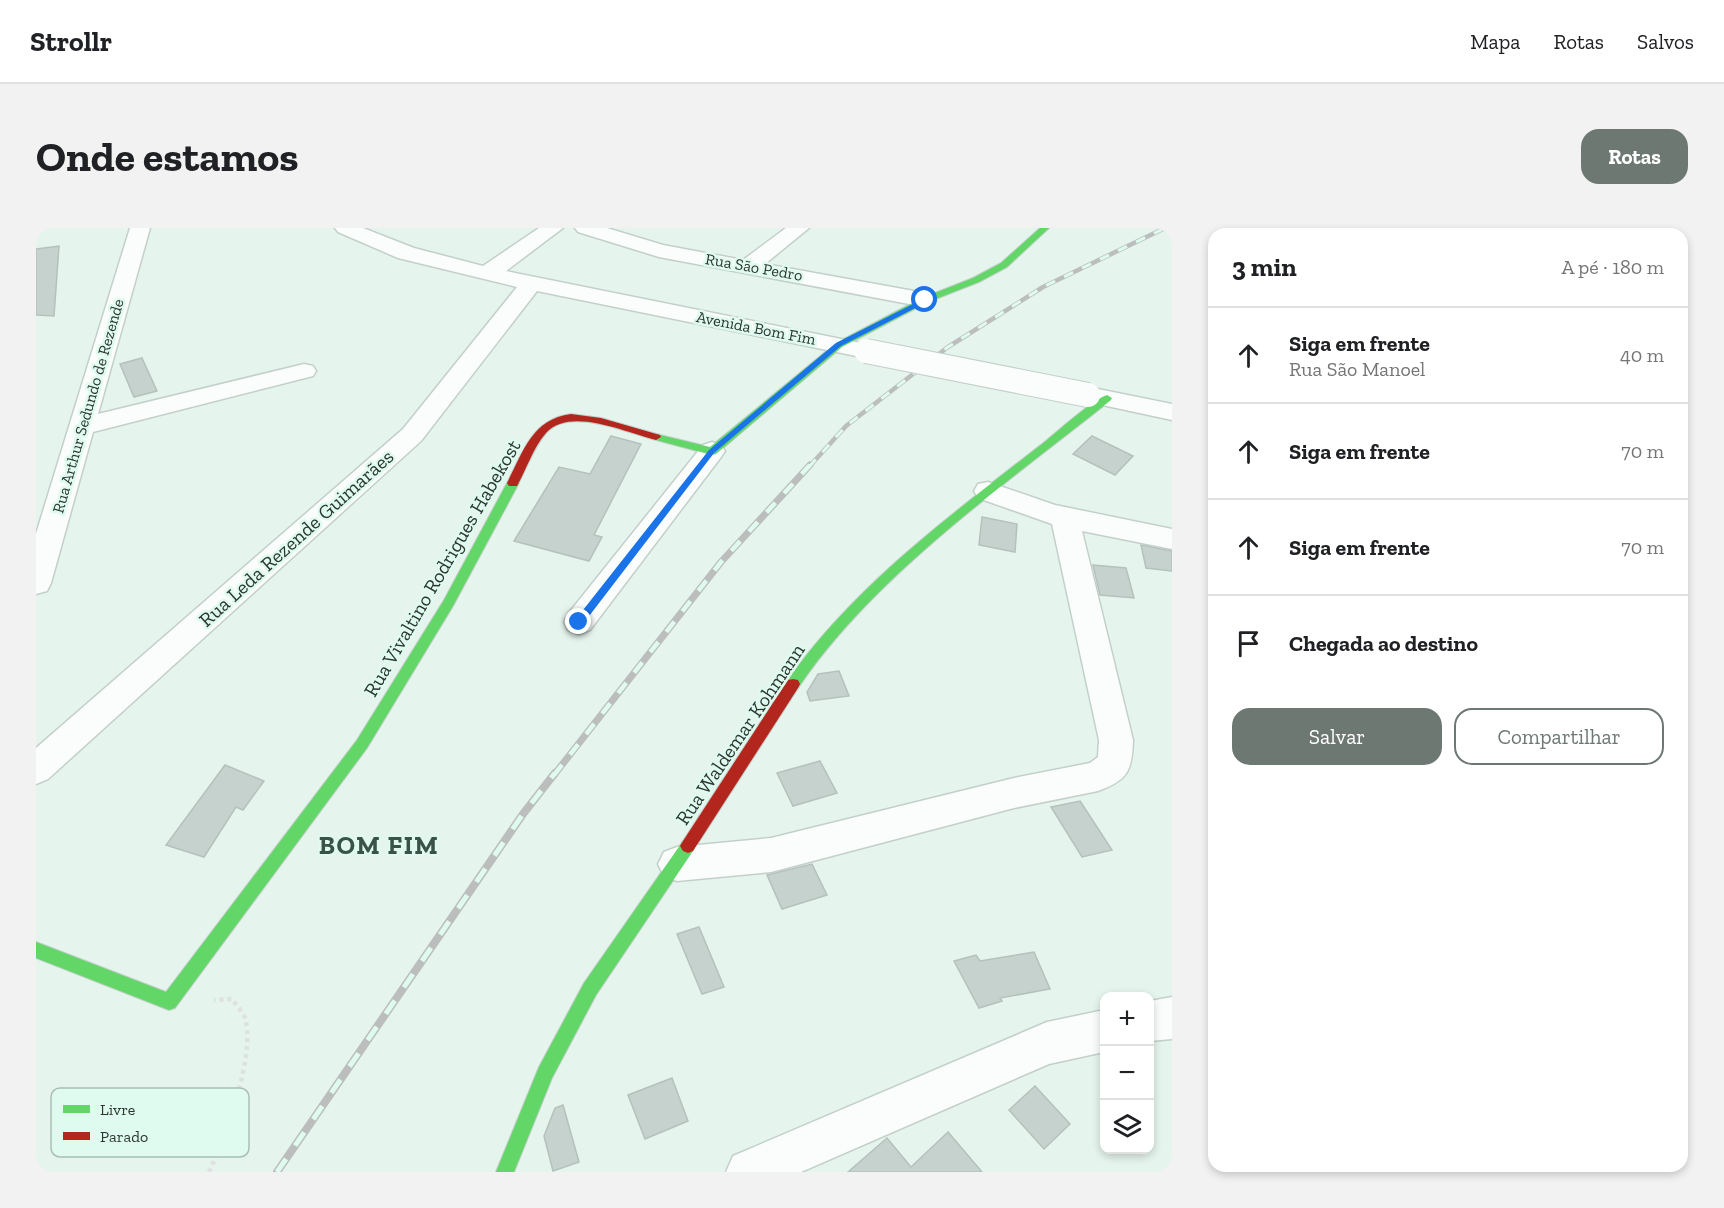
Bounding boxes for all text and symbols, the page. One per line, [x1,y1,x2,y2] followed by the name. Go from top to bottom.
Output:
[30,25,112,58] text: Strollr
[1470,29,1520,54] text: Mapa
[1553,29,1604,54] text: Rotas
[1637,29,1694,54] text: Salvos
[1581,129,1688,184] button: Rotas
[36,131,298,182] text: Onde estamos
[704,249,804,285] street label: Rua São Pedro
[1232,251,1297,283] text: 3 min
[1562,255,1664,279] text: A pé · 180 m
[911,286,937,312] route start
[48,297,128,515] street label: Rua Arthur Sedundo de Rezende
[695,307,818,349] street label: Avenida Bom Fim
[1289,330,1430,357] text: Siga em frente
[1232,339,1265,372] icon: ahead
[1620,343,1664,367] text: 40 m
[1289,357,1425,381] text: Rua São Manoel
[358,435,526,701] street label: Rua Vivaltino Rodrigues Habekost
[1232,435,1265,468] icon: ahead
[1289,438,1430,465] text: Siga em frente
[1621,439,1664,463] text: 70 m
[194,444,398,632] street label: Rua Leda Rezende Guimarães
[1232,531,1265,564] icon: ahead
[1289,534,1430,561] text: Siga em frente
[1621,535,1664,559] text: 70 m
[565,608,591,634] route end
[1232,627,1265,660] icon: arrive
[1289,630,1478,657] text: Chegada ao destino
[670,638,810,829] street label: Rua Waldemar Kohmann
[1232,708,1442,765] button: Salvar
[1454,708,1664,765] button: Compartilhar
[319,829,439,861] district label: BOM FIM
[1100,992,1154,1154] map controls
[1100,992,1154,1046] button: +
[1100,1046,1154,1100] button: −
[51,1088,249,1157] legend
[100,1100,135,1119] text: Livre
[1100,1100,1154,1154] button: layers
[100,1127,148,1146] text: Parado

